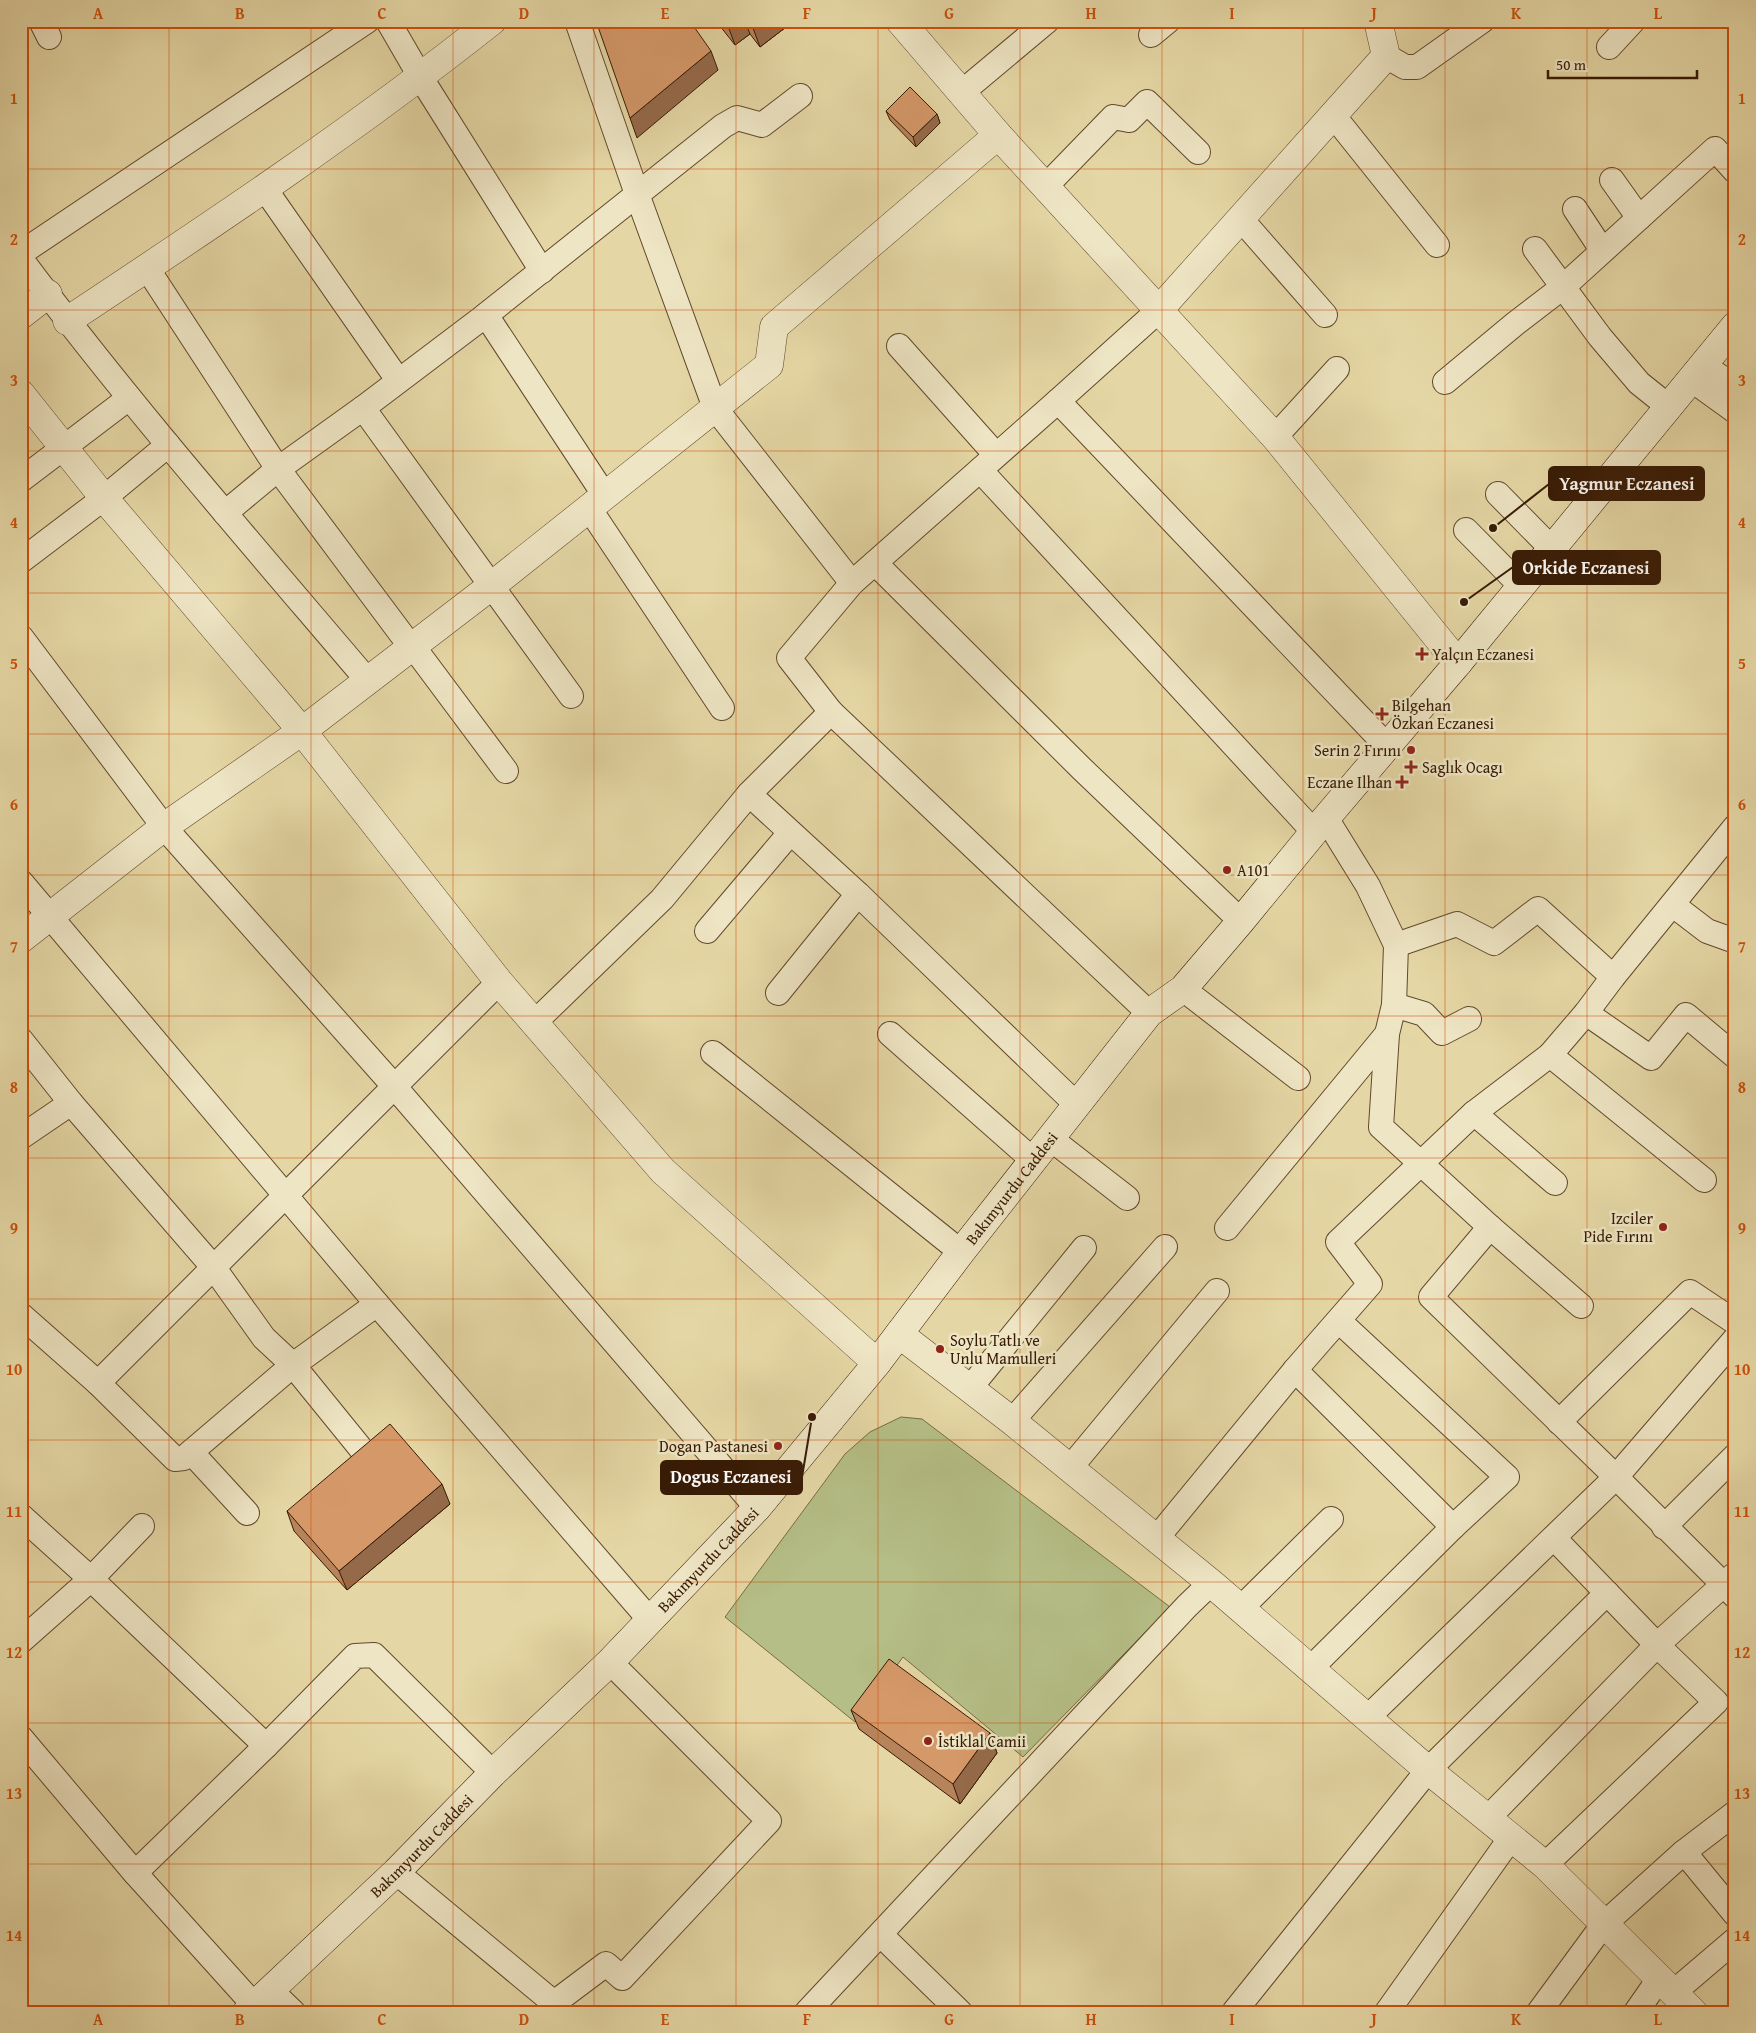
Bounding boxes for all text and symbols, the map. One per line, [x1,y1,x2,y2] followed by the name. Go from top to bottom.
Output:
[93,1,104,25] text: A
[235,1,245,25] text: B
[377,1,387,25] text: C
[519,1,529,25] text: D
[661,1,670,25] text: E
[803,1,811,25] text: F
[944,1,954,25] text: G
[1085,1,1097,25] text: H
[1229,1,1235,25] text: I
[1368,1,1377,25] text: J
[1511,1,1522,25] text: K
[1654,1,1663,25] text: L
[1548,48,1697,80] scale bar
[1556,54,1587,75] text: 50 m
[10,86,18,110] text: 1
[1738,86,1746,110] text: 1
[10,227,18,251] text: 2
[1738,227,1746,251] text: 2
[10,368,18,392] text: 3
[1738,368,1746,392] text: 3
[1549,467,1704,500] callout: Yagmur Eczanesi
[1559,470,1695,497] text: Yagmur Eczanesi
[10,510,18,534] text: 4
[1738,510,1746,534] text: 4
[1513,551,1660,584] callout: Orkide Eczanesi
[1522,554,1650,581] text: Orkide Eczanesi
[1432,642,1534,666] place label: Yalçın Eczanesi
[1416,648,1428,660] marker: Yalçın Eczanesi
[10,651,18,675] text: 5
[1738,651,1746,675] text: 5
[1392,693,1495,735] place label: Bilgehan Özkan Eczanesi
[1376,708,1388,720] marker: Bilgehan Özkan Eczanesi
[1314,738,1402,762] place label: Serin 2 Fırını
[1405,744,1417,756] marker: Serin 2 Fırını
[1422,755,1503,779] place label: Saglık Ocagı
[1404,760,1418,774] marker: Saglık Ocagı
[1307,770,1392,794] place label: Eczane Ilhan
[1396,776,1408,788] marker: Eczane Ilhan
[10,792,18,816] text: 6
[1738,792,1746,816] text: 6
[1237,858,1270,882] place label: A101
[1221,864,1233,876] marker: A101
[10,934,18,958] text: 7
[1738,934,1746,958] text: 7
[10,1075,18,1099] text: 8
[1738,1075,1746,1099] text: 8
[959,1126,1064,1250] street label: Bakımyurdu Caddesi
[1583,1206,1654,1248] place label: Izciler Pide Fırını
[10,1216,18,1240] text: 9
[1738,1216,1746,1240] text: 9
[1657,1221,1669,1233] marker: Izciler Pide Fırını
[950,1328,1057,1370] place label: Soylu Tatlı ve Unlu Mamulleri
[934,1343,946,1355] marker: Soylu Tatlı ve Unlu Mamulleri
[6,1357,22,1381] text: 10
[1734,1357,1750,1381] text: 10
[659,1434,769,1458] place label: Dogan Pastanesi
[772,1440,784,1452] marker: Dogan Pastanesi
[661,1461,802,1494] callout: Dogus Eczanesi
[670,1463,792,1490] text: Dogus Eczanesi
[6,1499,22,1523] text: 11
[1734,1499,1750,1523] text: 11
[652,1501,764,1618] street label: Bakımyurdu Caddesi
[6,1640,22,1664] text: 12
[1734,1640,1750,1664] text: 12
[938,1729,1026,1753] place label: İstiklal Camii
[922,1735,934,1747] marker: İstiklal Camii
[6,1781,22,1805] text: 13
[1734,1781,1750,1805] text: 13
[364,1788,479,1903] street label: Bakımyurdu Caddesi
[6,1923,22,1947] text: 14
[1734,1923,1750,1947] text: 14
[93,2007,104,2031] text: A
[235,2007,245,2031] text: B
[377,2007,387,2031] text: C
[519,2007,529,2031] text: D
[661,2007,670,2031] text: E
[803,2007,811,2031] text: F
[944,2007,954,2031] text: G
[1085,2007,1097,2031] text: H
[1229,2007,1235,2031] text: I
[1368,2007,1377,2031] text: J
[1511,2007,1522,2031] text: K
[1654,2007,1663,2031] text: L

